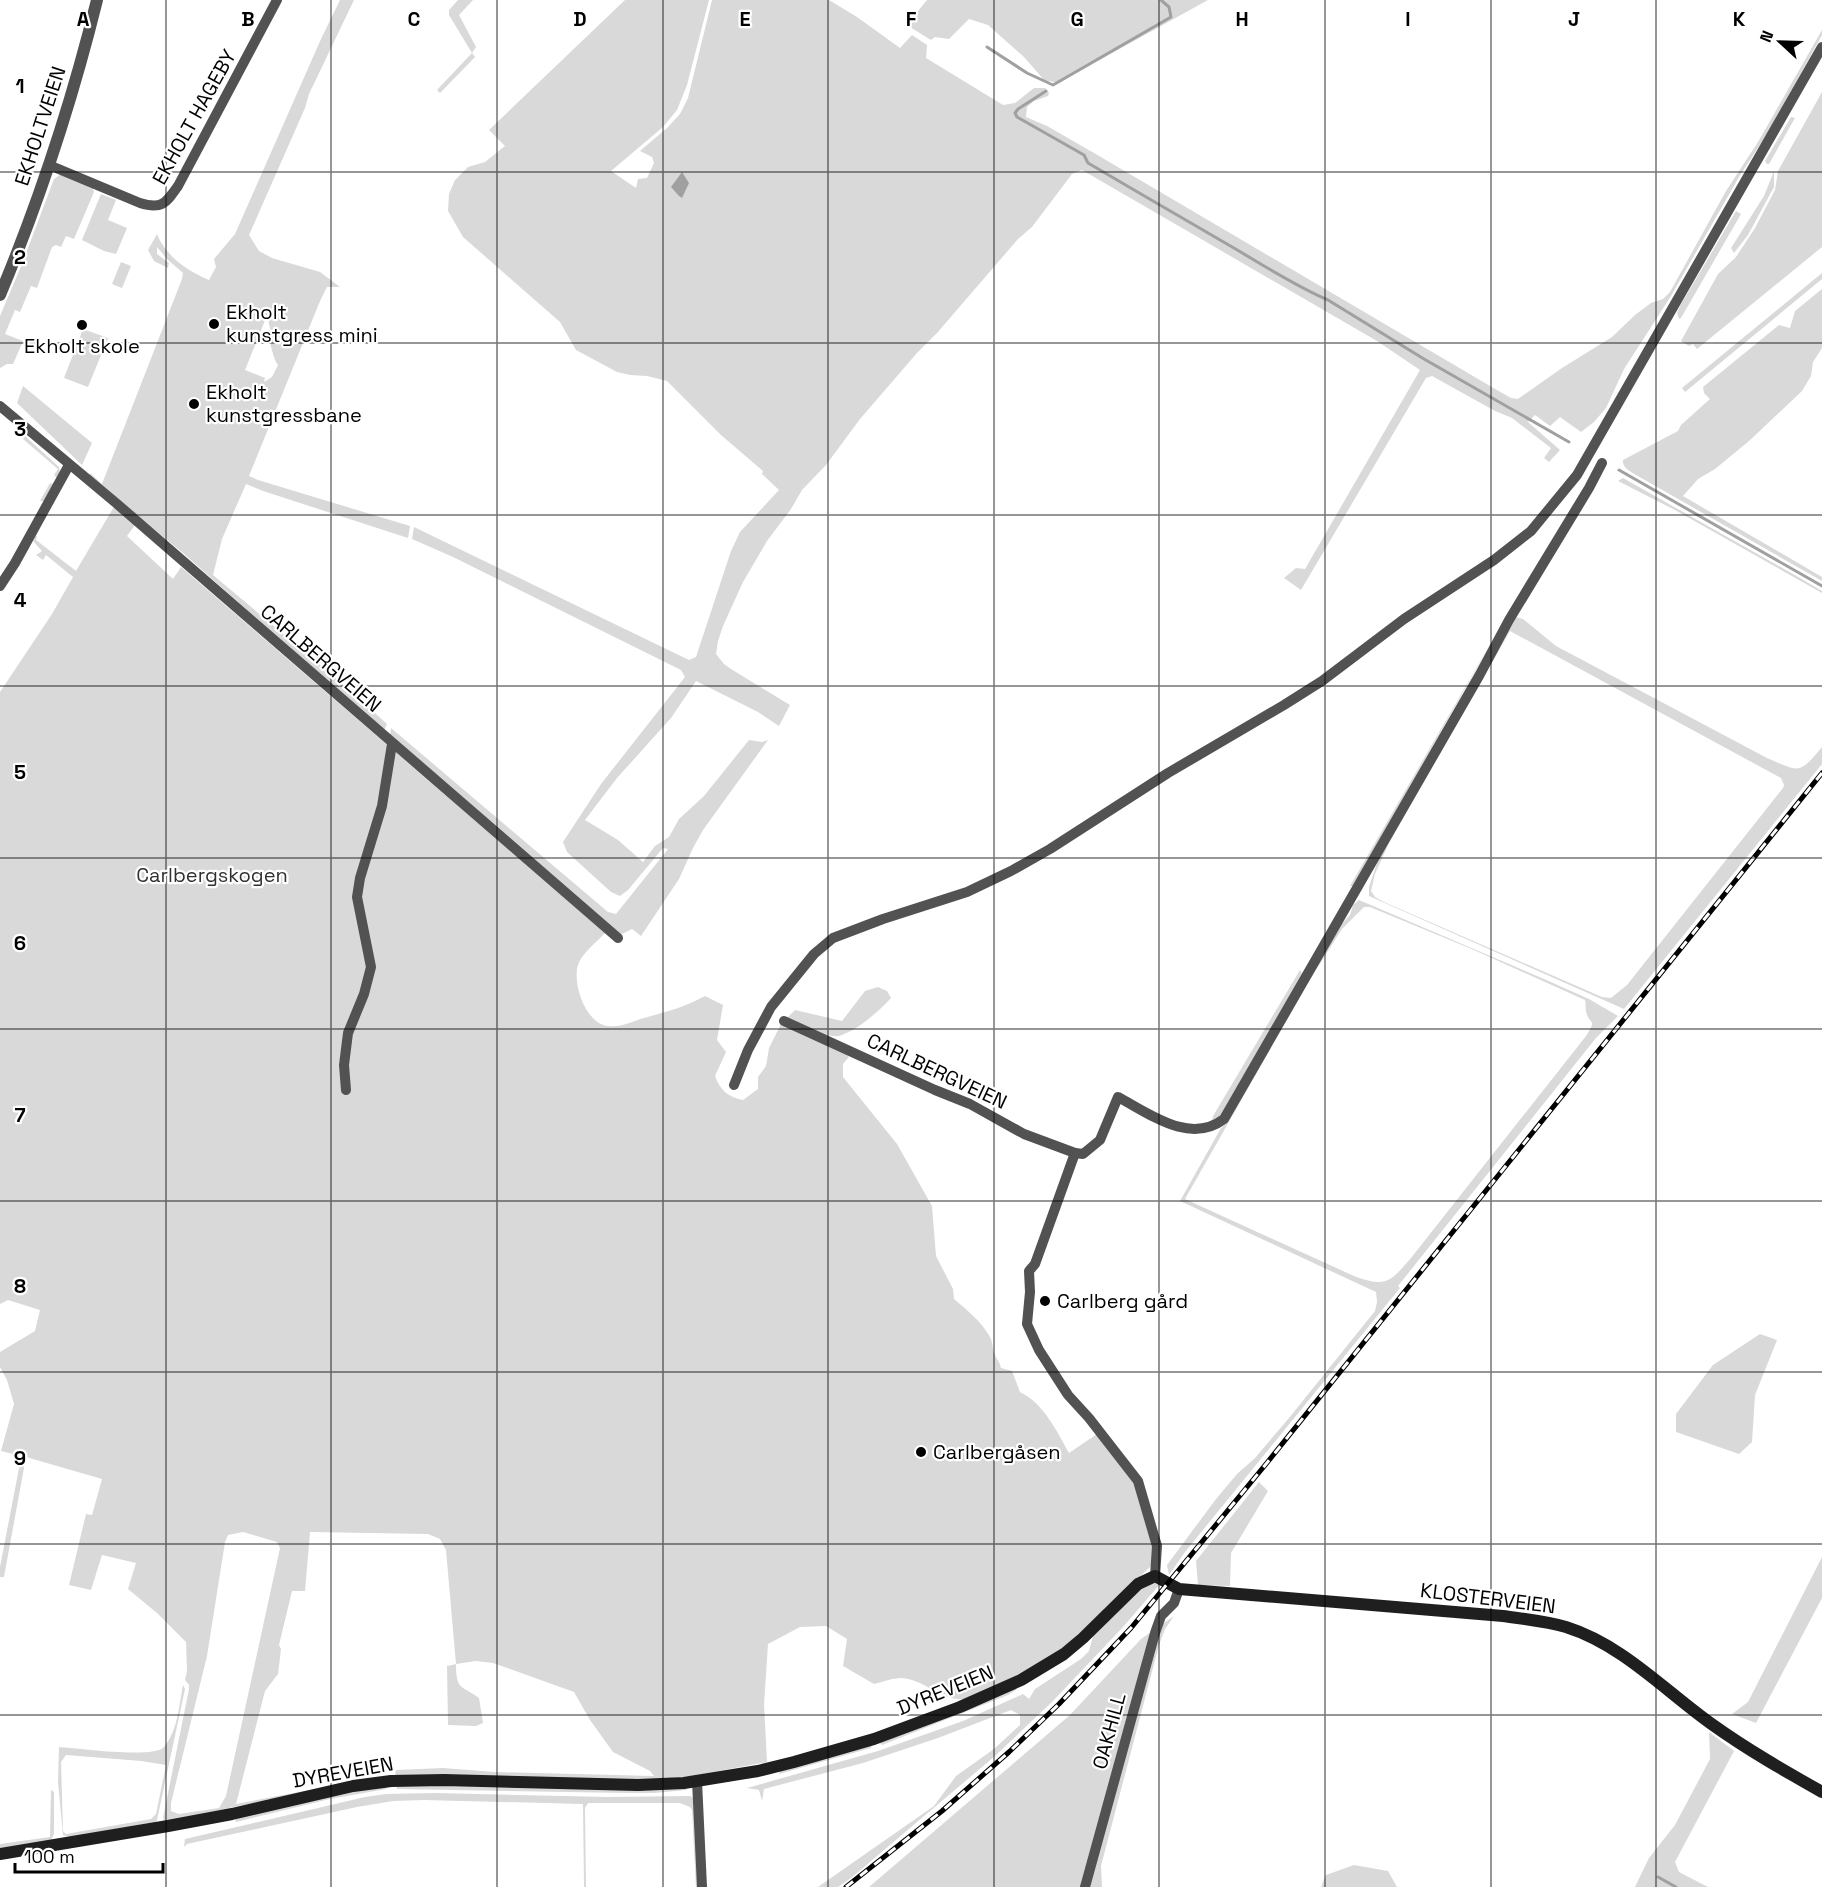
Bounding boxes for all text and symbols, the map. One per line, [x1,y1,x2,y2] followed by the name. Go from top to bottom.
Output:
[77,6,90,32] text: A
[241,6,255,32] text: B
[408,6,421,32] text: C
[573,6,587,32] text: D
[739,6,751,32] text: E
[906,6,917,32] text: F
[1070,6,1084,32] text: G
[1235,6,1249,32] text: H
[1405,6,1411,32] text: I
[1568,6,1580,32] text: J
[1733,6,1746,32] text: K
[1750,12,1810,72] north arrow
[1755,28,1778,45] text: N
[146,45,242,189] street label: EKHOLT HAGEBY
[8,63,72,189] street label: EKHOLTVEIEN
[15,73,25,99] text: 1
[14,244,26,270] text: 2
[226,299,378,348] place label: Ekholt kunstgress mini
[207,317,221,331] marker: Ekholt kunstgress mini
[75,318,89,332] marker: Ekholt skole
[24,333,140,359] place label: Ekholt skole
[206,379,362,428] place label: Ekholt kunstgressbane
[187,397,201,411] marker: Ekholt kunstgressbane
[14,416,26,442] text: 3
[14,587,27,613] text: 4
[255,598,387,718] street label: CARLBERGVEIEN
[14,759,26,785] text: 5
[136,862,288,888] park label: Carlbergskogen
[14,930,26,956] text: 6
[863,1027,1011,1115] street label: CARLBERGVEIEN
[14,1102,26,1128] text: 7
[14,1273,26,1299] text: 8
[1057,1288,1188,1314] place label: Carlberg gård
[1038,1294,1052,1308] marker: Carlberg gård
[933,1439,1061,1465] place label: Carlbergåsen
[14,1445,26,1471] text: 9
[914,1445,928,1459] marker: Carlbergåsen
[1419,1577,1557,1619] street label: KLOSTERVEIEN
[893,1659,997,1721] street label: DYREVEIEN
[1086,1690,1132,1772] street label: OAKHILL
[291,1750,395,1794] street label: DYREVEIEN
[15,1836,164,1874] scale bar
[24,1845,75,1868] text: 100 m

